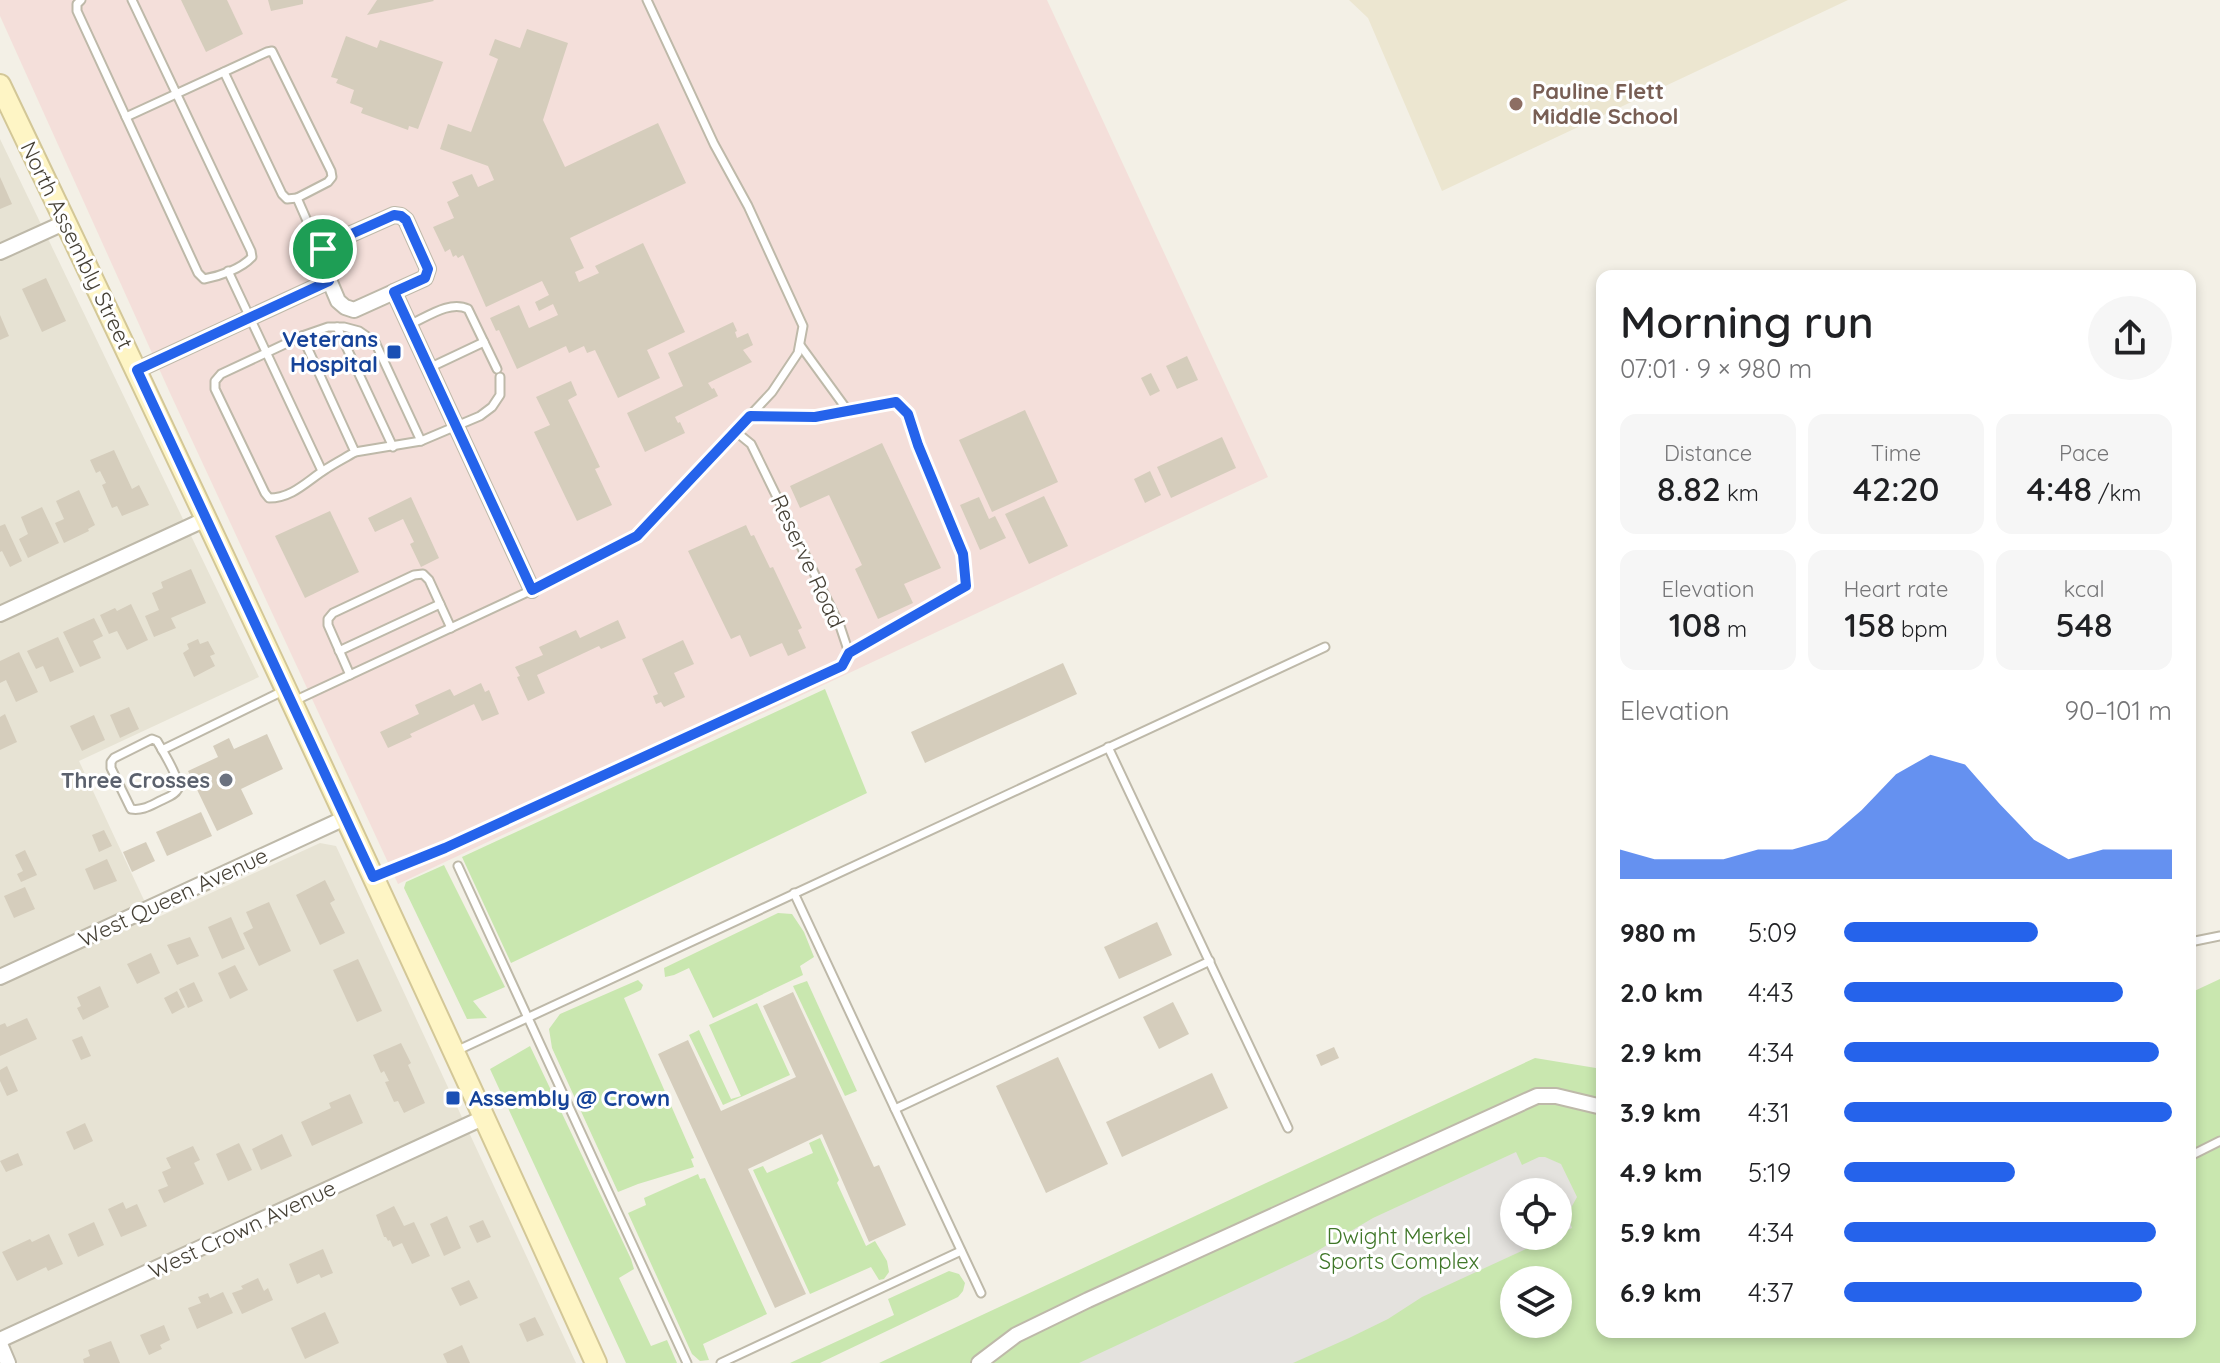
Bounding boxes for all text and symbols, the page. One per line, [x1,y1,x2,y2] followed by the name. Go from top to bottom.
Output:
[1532,77,1679,130] place label: Pauline Flett Middle School
[1507,95,1525,113] marker: Pauline Flett Middle School
[14,136,140,354] street label: North Assembly Street
[289,215,357,283] pin
[301,227,345,271] icon: arrive
[1620,294,1874,349] text: Morning run
[2088,296,2172,380] button: share
[282,325,378,378] place label: Veterans Hospital
[385,343,403,361] marker: Veterans Hospital
[1620,352,1812,385] text: 07:01 · 9 × 980 m
[1664,439,1752,467] text: Distance
[1871,439,1921,467] text: Time
[2059,439,2109,467] text: Pace
[1657,467,1721,510] text: 8.82
[1853,467,1939,510] text: 42:20
[2027,467,2092,510] text: 4:48
[1721,479,1759,507] text: km
[2092,479,2141,507] text: /km
[765,490,851,632] street label: Reserve Road
[1662,575,1754,603] text: Elevation
[1844,575,1948,603] text: Heart rate
[2063,575,2105,603] text: kcal
[1669,603,1721,646] text: 108
[1844,603,1895,646] text: 158
[2055,603,2113,646] text: 548
[1721,615,1747,643] text: m
[1895,615,1948,643] text: bpm
[1620,694,1730,727] text: Elevation
[2064,694,2172,727] text: 90–101 m
[61,766,210,794] place label: Three Crosses
[217,771,235,789] marker: Three Crosses
[74,841,272,953] street label: West Queen Avenue
[1620,916,1696,949] text: 980 m
[1748,916,1797,949] text: 5:09
[1620,976,1703,1009] text: 2.0 km
[1748,976,1794,1009] text: 4:43
[1620,1036,1702,1069] text: 2.9 km
[1748,1036,1794,1069] text: 4:34
[469,1084,670,1112] place label: Assembly @ Crown
[444,1089,462,1107] marker: Assembly @ Crown
[1620,1096,1701,1129] text: 3.9 km
[1748,1096,1790,1129] text: 4:31
[1620,1156,1703,1189] text: 4.9 km
[1748,1156,1791,1189] text: 5:19
[144,1173,340,1285] street label: West Crown Avenue
[1500,1178,1572,1338] map controls
[1500,1178,1572,1250] button: locate
[1620,1216,1701,1249] text: 5.9 km
[1748,1216,1794,1249] text: 4:34
[1319,1222,1479,1275] park label: Dwight Merkel Sports Complex
[1500,1266,1572,1338] button: layers
[1620,1276,1702,1309] text: 6.9 km
[1748,1276,1794,1309] text: 4:37

